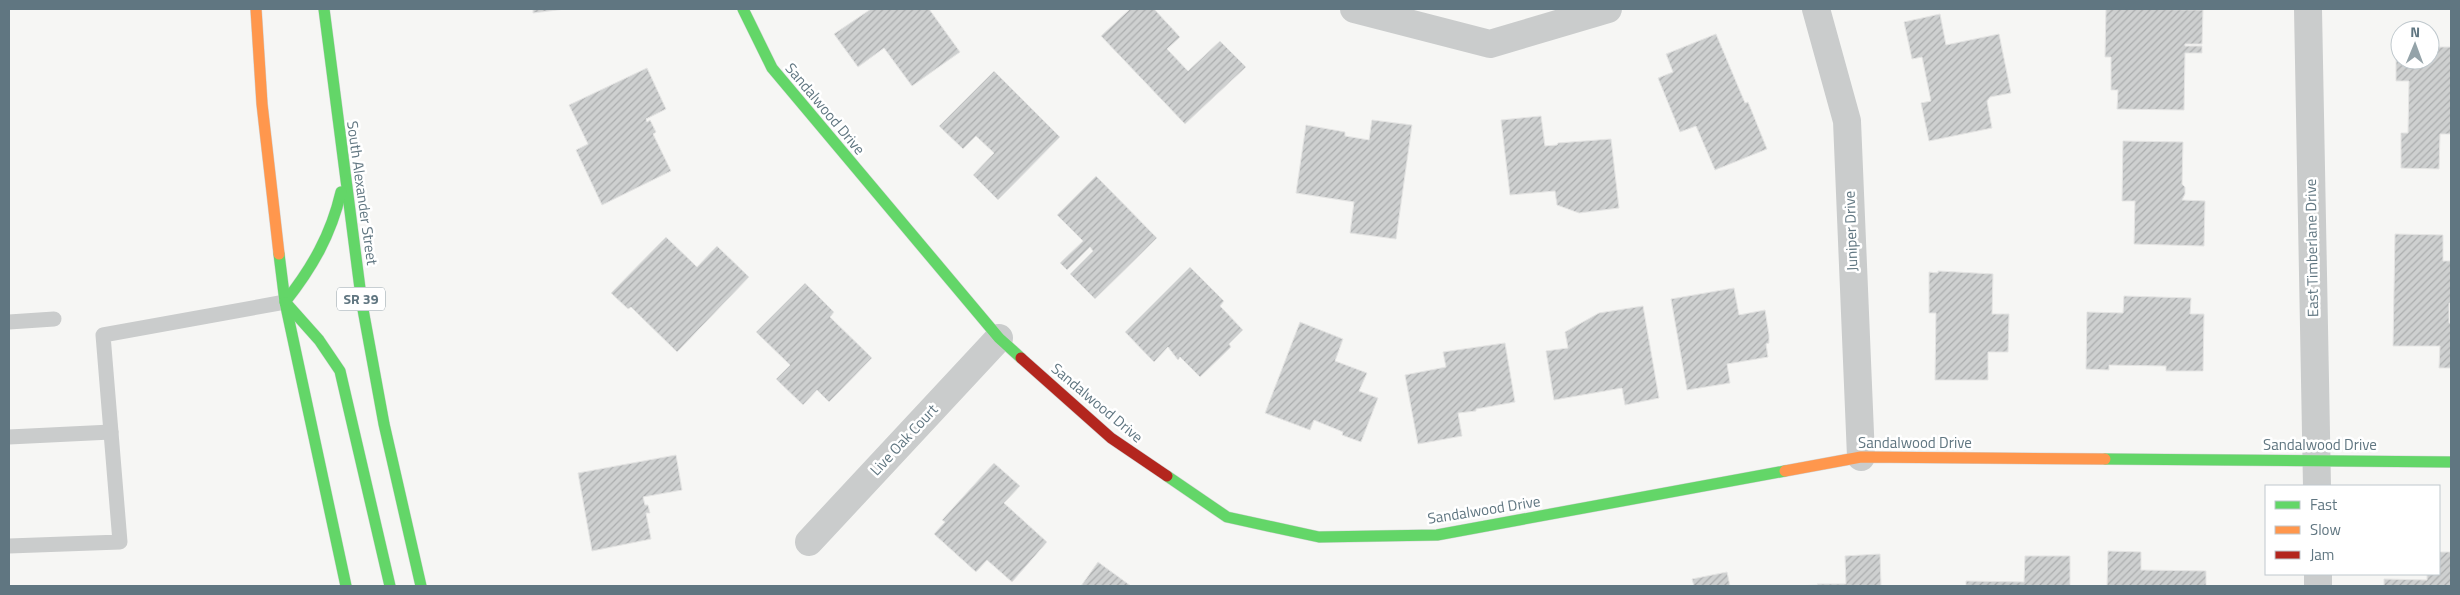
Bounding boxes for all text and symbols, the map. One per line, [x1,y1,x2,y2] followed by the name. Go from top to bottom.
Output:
[2390,20,2440,70] north arrow
[2410,21,2420,42] text: N
[780,58,871,160] street label: Sandalwood Drive
[341,119,384,267] street label: South Alexander Street
[2299,179,2324,317] street label: East Timberlane Drive
[1838,190,1863,272] street label: Juniper Drive
[337,288,385,310] road number: SR 39
[1046,357,1148,448] street label: Sandalwood Drive
[864,398,943,481] street label: Live Oak Court
[1858,431,1972,454] street label: Sandalwood Drive
[2263,433,2377,456] street label: Sandalwood Drive
[2265,485,2440,575] legend
[1426,489,1542,530] street label: Sandalwood Drive
[2310,493,2338,516] text: Fast
[2310,518,2341,541] text: Slow
[2310,543,2334,566] text: Jam

